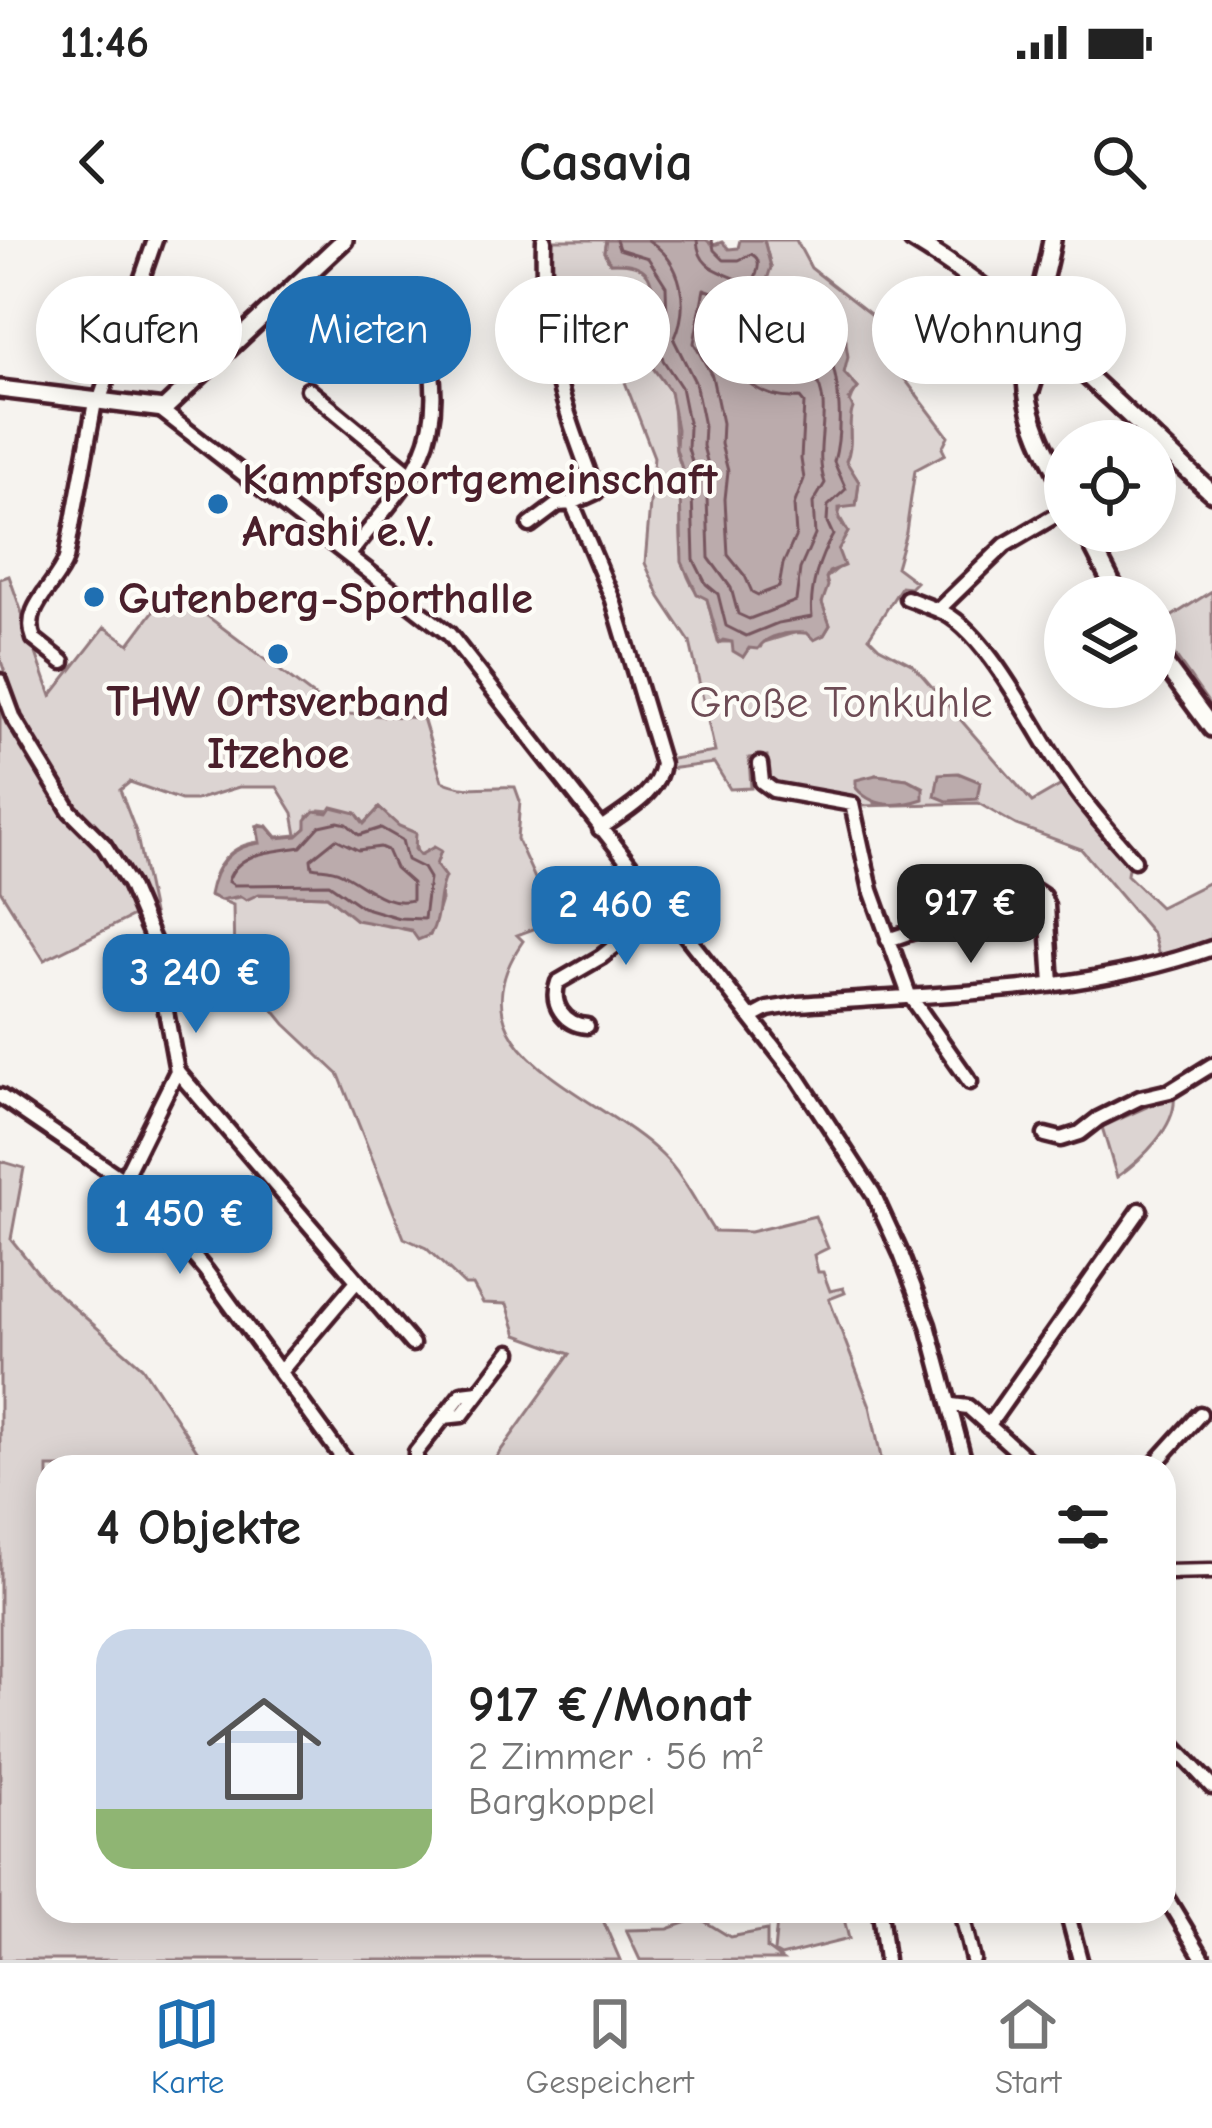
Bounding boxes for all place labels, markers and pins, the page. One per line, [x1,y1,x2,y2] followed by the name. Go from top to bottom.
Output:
[242,453,719,557] place label: Kampfsportgemeinschaft Arashi e.V.
[205,491,231,517] marker: Kampfsportgemeinschaft Arashi e.V.
[118,572,533,624] place label: Gutenberg-Sporthalle
[81,584,107,610] marker: Gutenberg-Sporthalle
[265,641,291,667] marker: THW Ortsverband Itzehoe
[106,675,450,779] place label: THW Ortsverband Itzehoe
[887,864,1055,966] pin: 917 €
[515,866,737,968] pin: 2 460 €
[85,934,307,1036] pin: 3 240 €
[69,1175,291,1277] pin: 1 450 €

